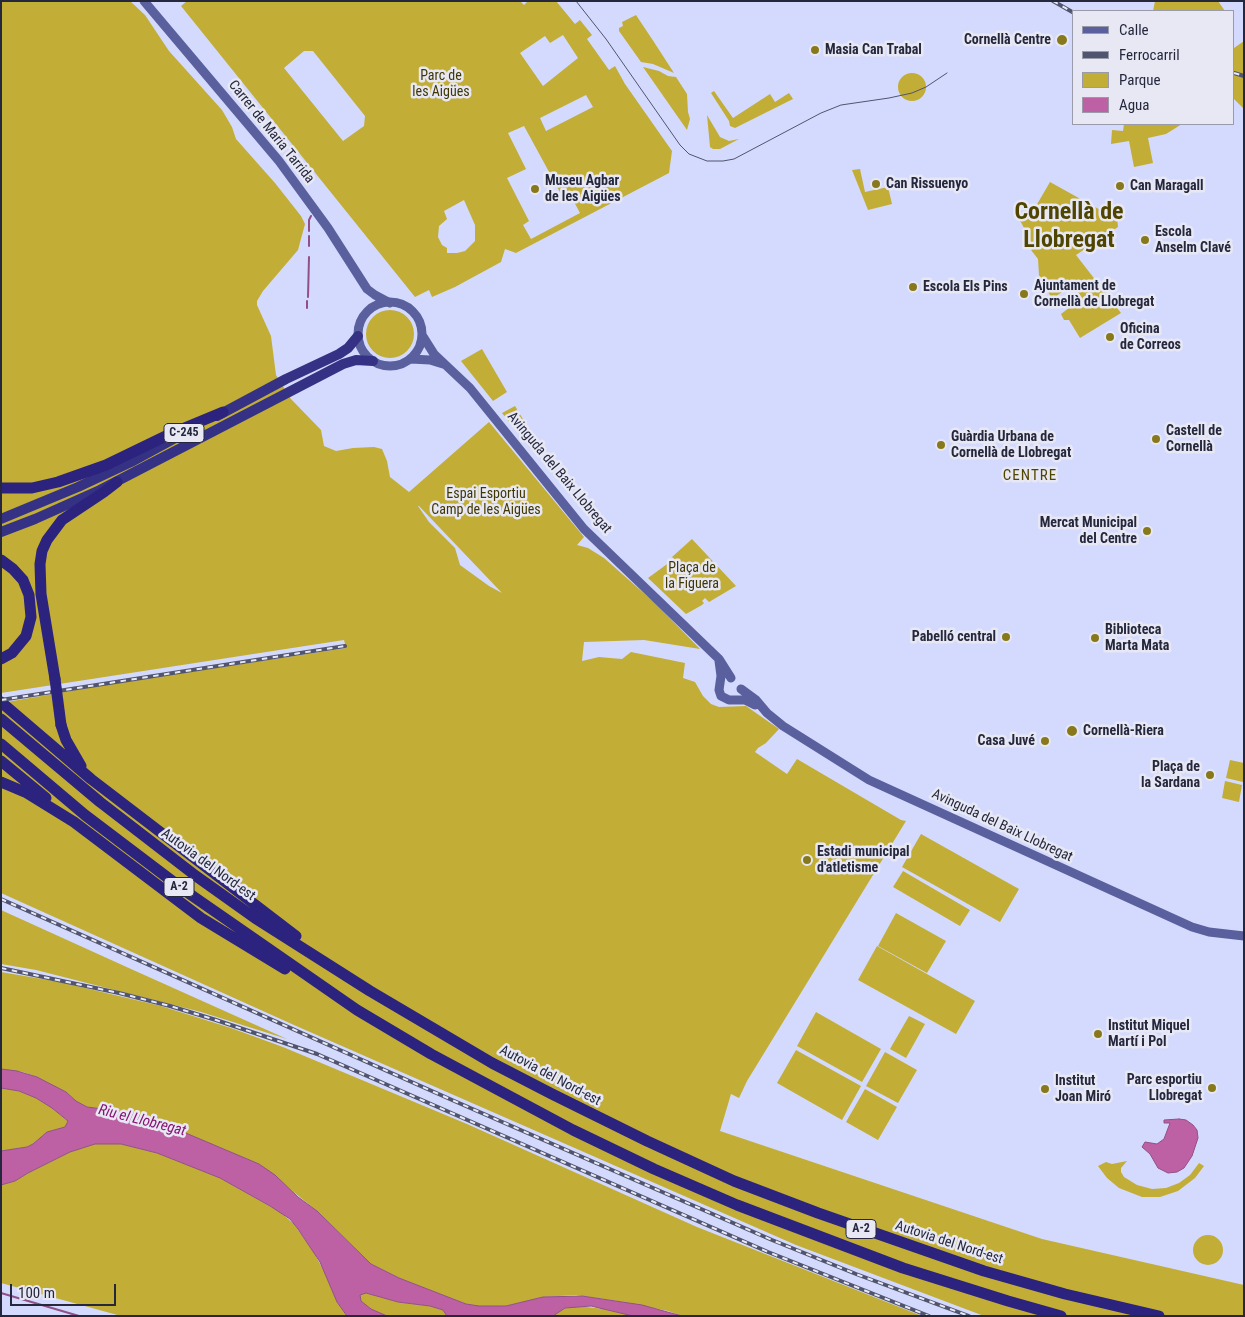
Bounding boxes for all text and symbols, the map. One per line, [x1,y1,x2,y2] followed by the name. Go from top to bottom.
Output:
[1072,10,1235,125] legend
[1119,21,1149,39] text: Calle
[964,32,1051,48] place label: Cornellà Centre
[1055,33,1069,47] marker: Cornellà Centre
[825,42,922,58] place label: Masia Can Trabal
[809,44,821,56] marker: Masia Can Trabal
[1119,46,1180,64] text: Ferrocarril
[412,68,470,100] park label: Parc de les Aigües
[1119,71,1161,89] text: Parque
[224,77,318,187] street label: Carrer de Maria Tarrida
[1119,96,1149,114] text: Agua
[545,173,621,206] place label: Museu Agbar de les Aigües
[886,176,968,192] place label: Can Rissuenyo
[870,178,882,190] marker: Can Rissuenyo
[1130,178,1204,194] place label: Can Maragall
[1114,180,1126,192] marker: Can Maragall
[529,183,541,195] marker: Museu Agbar de les Aigües
[1014,199,1124,255] district label: Cornellà de Llobregat
[1155,224,1231,256] place label: Escola Anselm Clavé
[1139,234,1151,246] marker: Escola Anselm Clavé
[1034,278,1154,310] place label: Ajuntament de Cornellà de Llobregat
[923,279,1008,295] place label: Escola Els Pins
[907,281,919,293] marker: Escola Els Pins
[1018,288,1030,300] marker: Ajuntament de Cornellà de Llobregat
[1120,321,1181,354] place label: Oficina de Correos
[1104,331,1116,343] marker: Oficina de Correos
[503,409,615,537] street label: Avinguda del Baix Llobregat
[164,423,204,442] road number: C-245
[1166,423,1222,456] place label: Castell de Cornellà
[951,429,1071,462] place label: Guàrdia Urbana de Cornellà de Llobregat
[1150,433,1162,445] marker: Castell de Cornellà
[935,439,947,451] marker: Guàrdia Urbana de Cornellà de Llobregat
[1002,467,1058,485] district label: CENTRE
[431,486,541,518] park label: Espai Esportiu Camp de les Aigües
[1040,515,1137,548] place label: Mercat Municipal del Centre
[1141,525,1153,537] marker: Mercat Municipal del Centre
[665,560,719,592] park label: Plaça de la Figuera
[1105,622,1169,654] place label: Biblioteca Marta Mata
[912,629,996,645] place label: Pabelló central
[1000,631,1012,643] marker: Pabelló central
[1089,632,1101,644] marker: Biblioteca Marta Mata
[1083,723,1164,739] place label: Cornellà-Riera
[1065,724,1079,738] marker: Cornellà-Riera
[978,733,1035,749] place label: Casa Juvé
[1039,735,1051,747] marker: Casa Juvé
[1141,759,1200,792] place label: Plaça de la Sardana
[1204,769,1216,781] marker: Plaça de la Sardana
[929,786,1075,866] street label: Avinguda del Baix Llobregat
[158,825,258,905] street label: Autovia del Nord-est
[817,844,910,876] place label: Estadi municipal d'atletisme
[801,854,813,866] marker: Estadi municipal d'atletisme
[164,878,194,896] road number: A-2
[1108,1018,1190,1050] place label: Institut Miquel Martí i Pol
[1092,1028,1104,1040] marker: Institut Miquel Martí i Pol
[497,1042,603,1110] street label: Autovia del Nord-est
[1127,1072,1202,1104] place label: Parc esportiu Llobregat
[1055,1073,1111,1106] place label: Institut Joan Miró
[1206,1082,1218,1094] marker: Parc esportiu Llobregat
[1039,1083,1051,1095] marker: Institut Joan Miró
[96,1101,188,1141] water label: Riu el Llobregat
[893,1218,1005,1268] street label: Autovia del Nord-est
[846,1220,876,1238] road number: A-2
[12,1274,119,1306] scale bar
[18,1284,55,1302] text: 100 m

